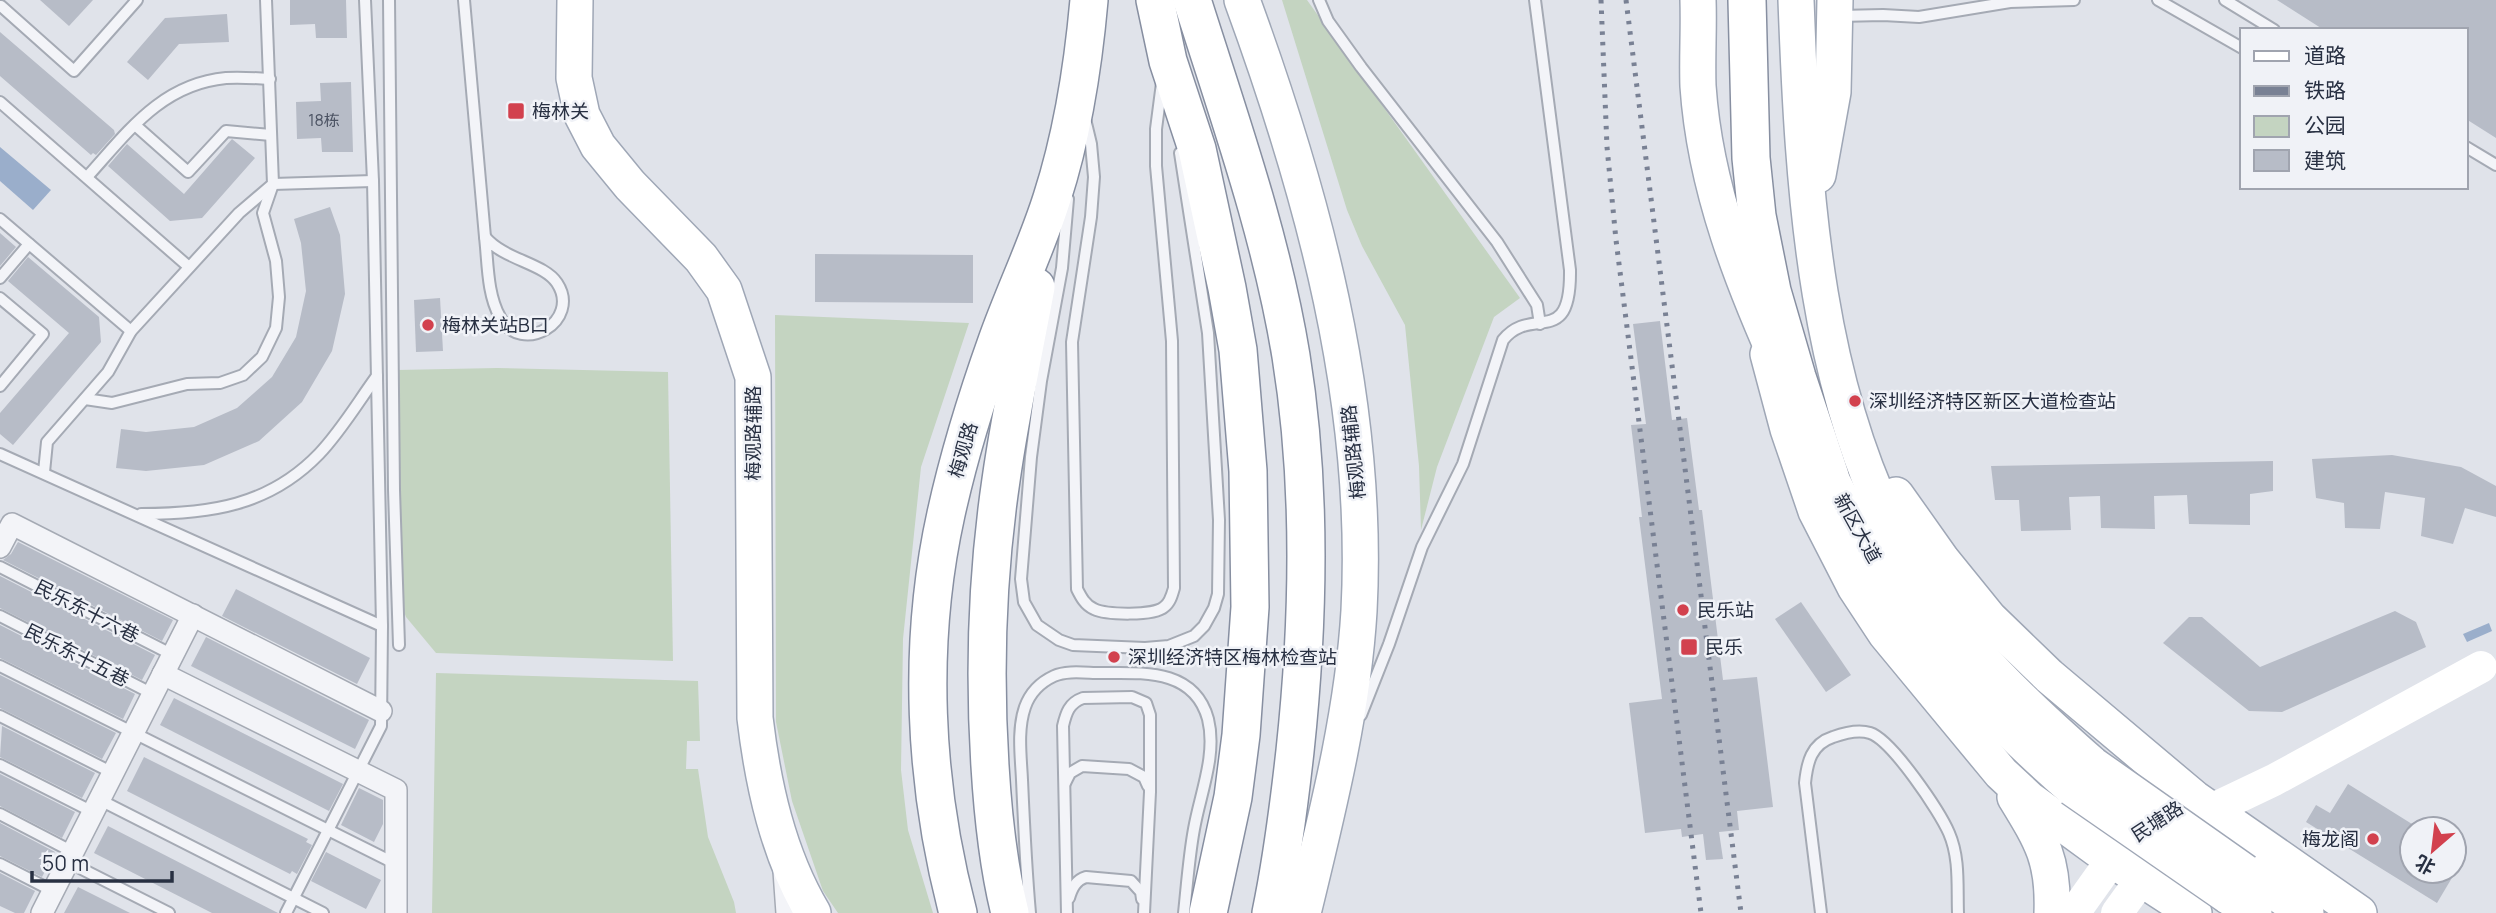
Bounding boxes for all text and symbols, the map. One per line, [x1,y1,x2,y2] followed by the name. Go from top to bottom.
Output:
[2240,28,2468,189] legend
[2304,41,2346,69] text: 道路
[2304,76,2346,104] text: 铁路
[532,98,589,124] place label: 梅林关
[506,101,526,121] marker: 梅林关
[308,109,340,131] house number: 18栋
[2304,111,2346,139] text: 公园
[2304,146,2346,174] text: 建筑
[442,312,549,338] place label: 梅林关站B口
[420,317,436,333] marker: 梅林关站B口
[740,385,766,481] street label: 梅观路辅路
[1869,388,2116,414] place label: 深圳经济特区新区大道检查站
[1847,393,1863,409] marker: 深圳经济特区新区大道检查站
[1335,403,1371,501] street label: 梅观路辅路
[943,419,983,481] street label: 梅观路
[1828,488,1888,568] street label: 新区大道
[30,574,144,648] street label: 民乐东十六巷
[1697,597,1754,623] place label: 民乐站
[1675,602,1691,618] marker: 民乐站
[20,618,134,692] street label: 民乐东十五巷
[1705,634,1743,660] place label: 民乐
[1679,637,1699,657] marker: 民乐
[1128,644,1337,670] place label: 深圳经济特区梅林检查站
[1106,649,1122,665] marker: 深圳经济特区梅林检查站
[2126,795,2188,847] street label: 民塘路
[2398,815,2468,885] north arrow
[2302,826,2359,852] place label: 梅龙阁
[2365,831,2381,847] marker: 梅龙阁
[32,839,172,883] scale bar
[42,849,89,877] text: 50 m
[2411,849,2440,881] text: 北

